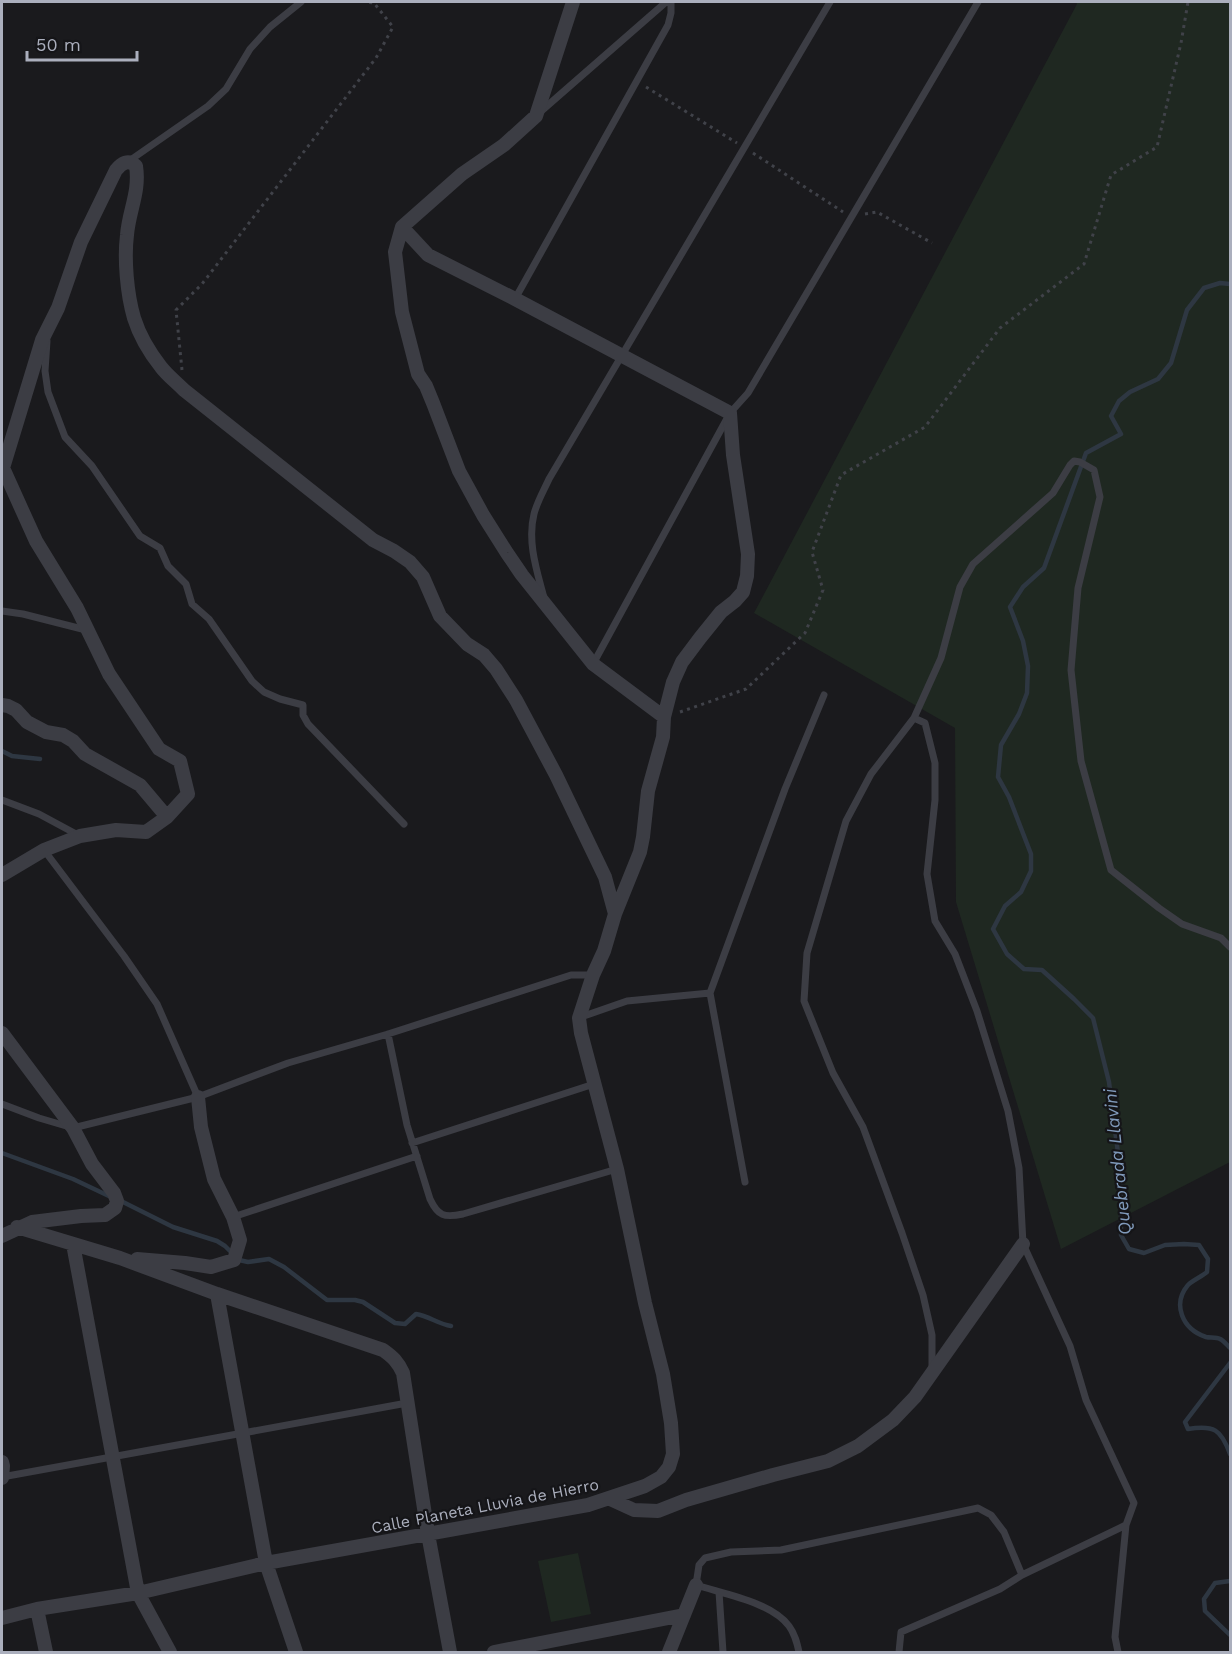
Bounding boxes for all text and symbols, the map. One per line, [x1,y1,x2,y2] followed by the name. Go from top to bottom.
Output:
[27,24,136,62] scale bar
[36,34,81,55] text: 50 m
[1099,1086,1135,1236] water label: Quebrada Llavini
[370,1475,600,1537] street label: Calle Planeta Lluvia de Hierro

